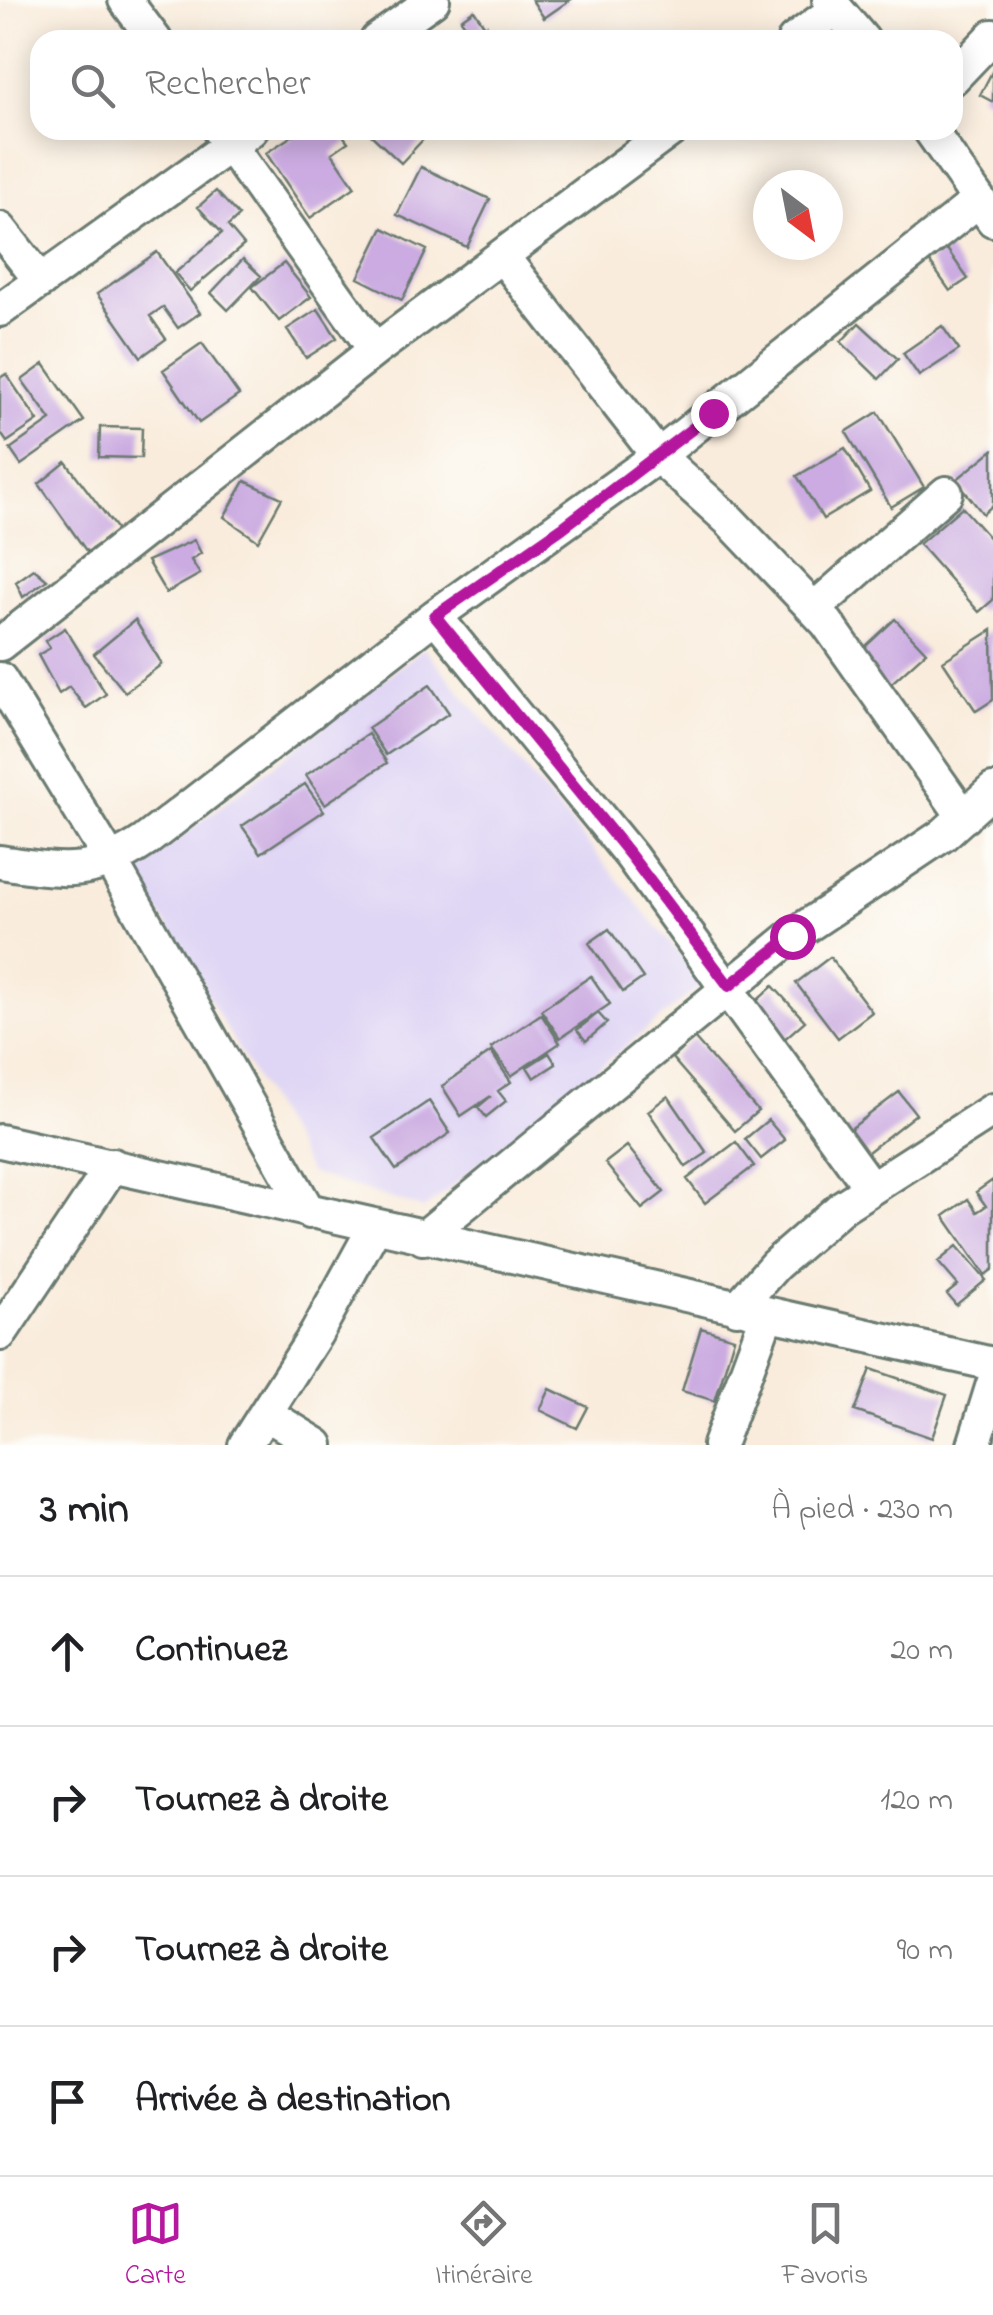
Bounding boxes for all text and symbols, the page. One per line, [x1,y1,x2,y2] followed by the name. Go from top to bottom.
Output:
[30,30,963,140] search box
[145,57,311,113] text: Rechercher
[65,58,120,113] icon: search
[753,170,843,260] north arrow
[691,391,737,437] route end
[770,914,816,960] route start
[40,1480,129,1541] text: 3 min
[771,1487,953,1534] text: À pied · 230 m
[135,1623,287,1679] text: Continuez
[40,1624,95,1679] icon: ahead
[890,1628,953,1675] text: 20 m
[135,1773,388,1829] text: Tournez à droite
[40,1774,95,1829] icon: right
[880,1778,953,1825] text: 120 m
[135,1923,388,1979] text: Tournez à droite
[40,1924,95,1979] icon: right
[897,1928,953,1975] text: 90 m
[135,2073,450,2129] text: Arrivée à destination
[40,2074,95,2129] icon: arrive
[125,2196,186,2297] tab: Carte
[435,2196,532,2297] tab: Itinéraire
[782,2196,868,2297] tab: Favoris

